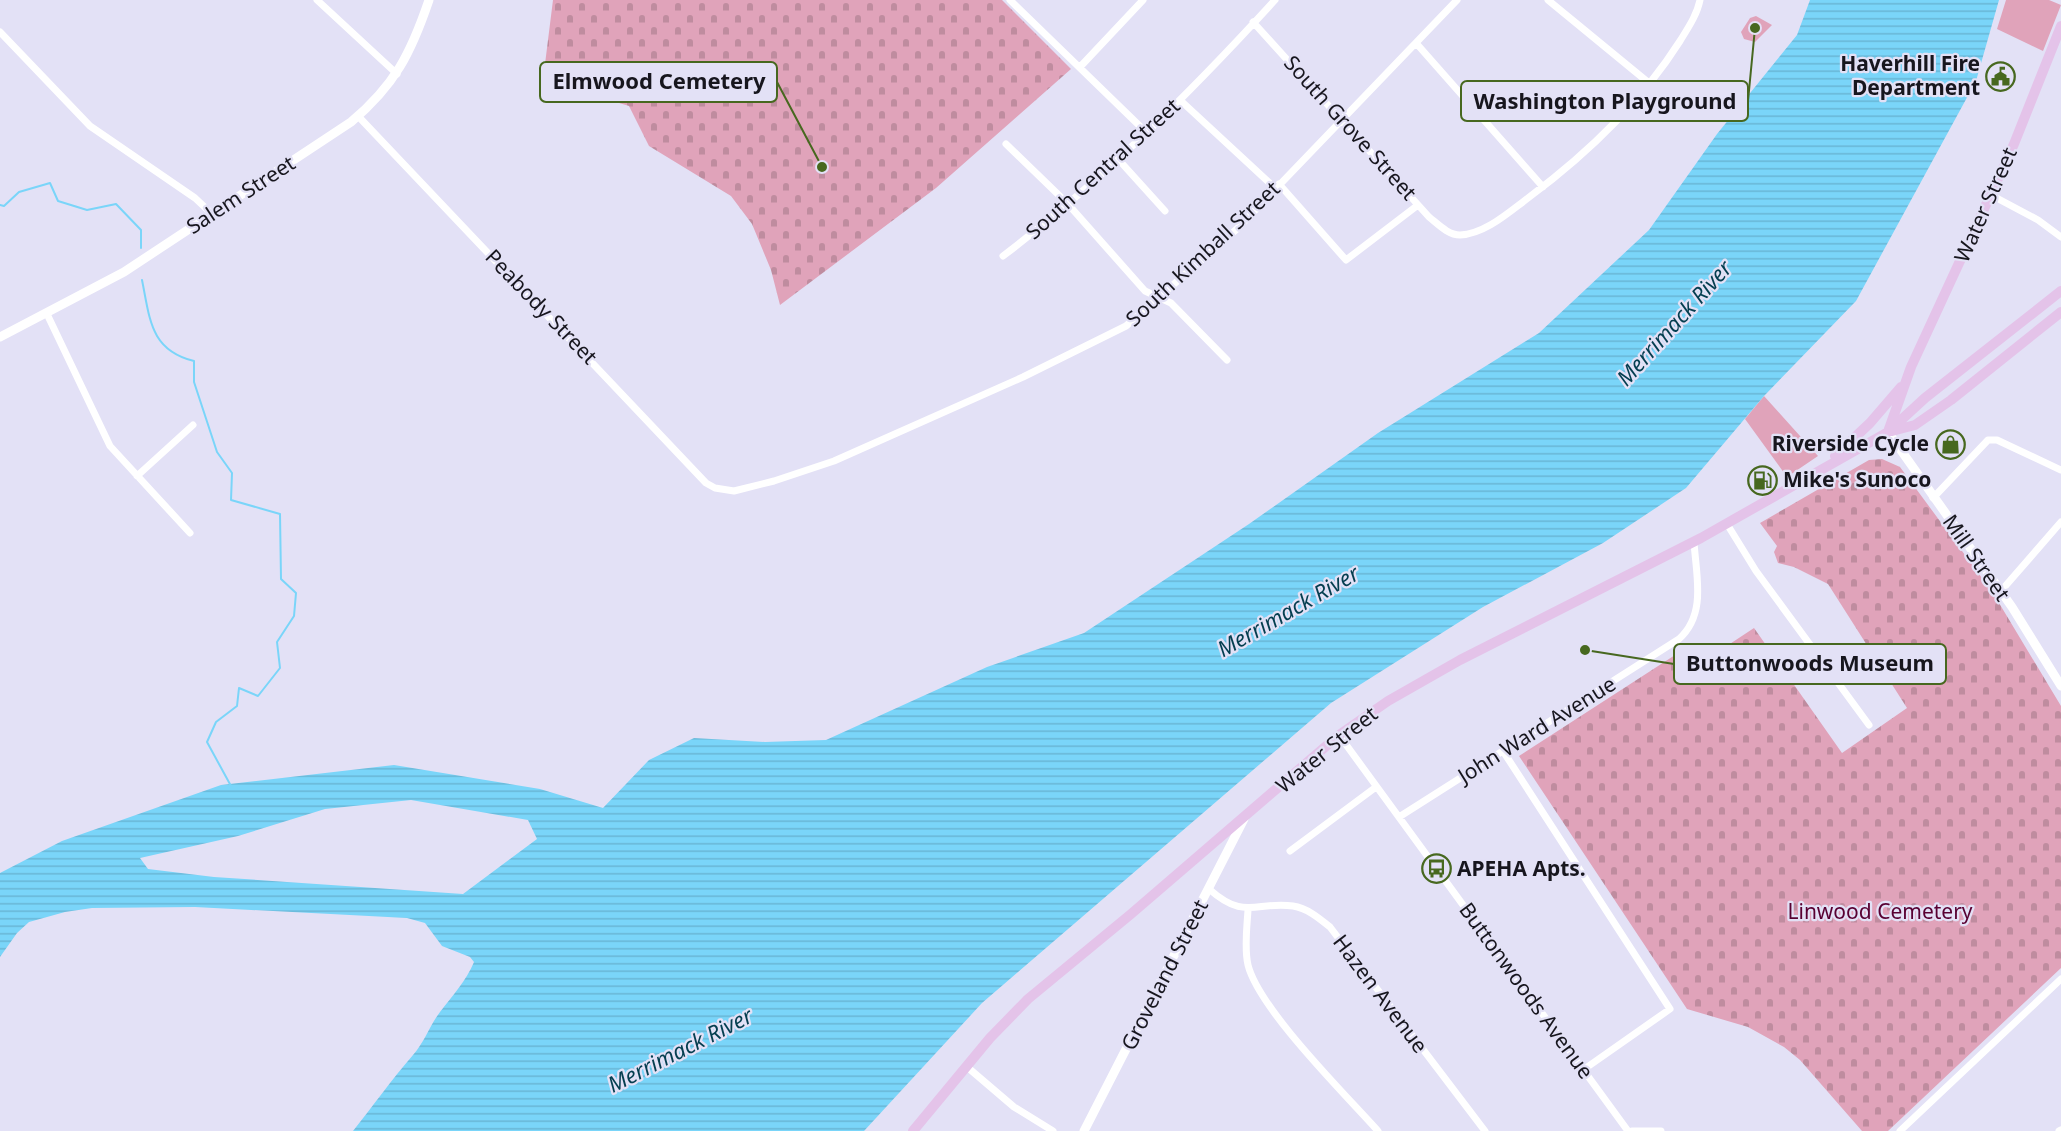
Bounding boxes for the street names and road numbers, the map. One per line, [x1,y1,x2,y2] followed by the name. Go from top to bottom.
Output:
[1278,49,1424,206] street label: South Grove Street
[1019,91,1186,245] street label: South Central Street
[1947,142,2023,267] street label: Water Street
[181,148,301,240] street label: Salem Street
[1119,174,1286,332] street label: South Kimball Street
[480,243,604,370] street label: Peabody Street
[1937,509,2017,607] street label: Mill Street
[1451,669,1621,790] street label: John Ward Avenue
[1270,699,1383,799] street label: Water Street
[1114,894,1214,1055] street label: Groveland Street
[1453,897,1600,1084] street label: Buttonwoods Avenue
[1327,929,1434,1058] street label: Hazen Avenue

